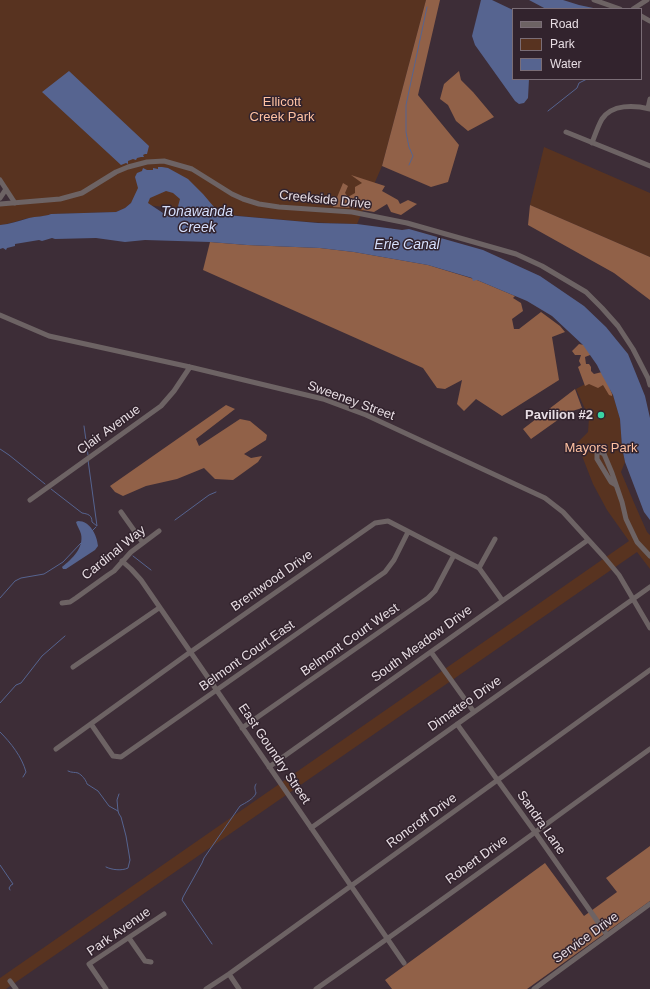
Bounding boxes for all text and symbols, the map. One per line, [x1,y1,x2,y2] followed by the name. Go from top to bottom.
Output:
[512,8,642,80] legend
[550,17,579,31] text: Road
[550,37,575,51] text: Park
[550,57,582,71] text: Water
[249,94,315,125] park label: Ellicott Creek Park
[278,187,372,213] street label: Creekside Drive
[161,204,233,236] water label: Tonawanda Creek
[374,237,440,253] water label: Erie Canal
[305,378,397,424] street label: Sweeney Street
[74,402,144,458] street label: Clair Avenue
[525,407,593,423] place label: Pavilion #2
[596,410,606,420] marker: Pavilion #2
[565,440,637,456] park label: Mayors Park
[79,523,149,583] street label: Cardinal Way
[228,547,316,615] street label: Brentwood Drive
[298,600,402,680] street label: Belmont Court West
[369,602,475,686] street label: South Meadow Drive
[196,617,298,695] street label: Belmont Court East
[425,673,505,735] street label: Dimatteo Drive
[235,701,313,807] street label: East Goundry Street
[513,788,569,858] street label: Sandra Lane
[384,790,460,852] street label: Roncroff Drive
[443,832,511,888] street label: Robert Drive
[84,904,154,960] street label: Park Avenue
[550,909,622,967] street label: Service Drive

